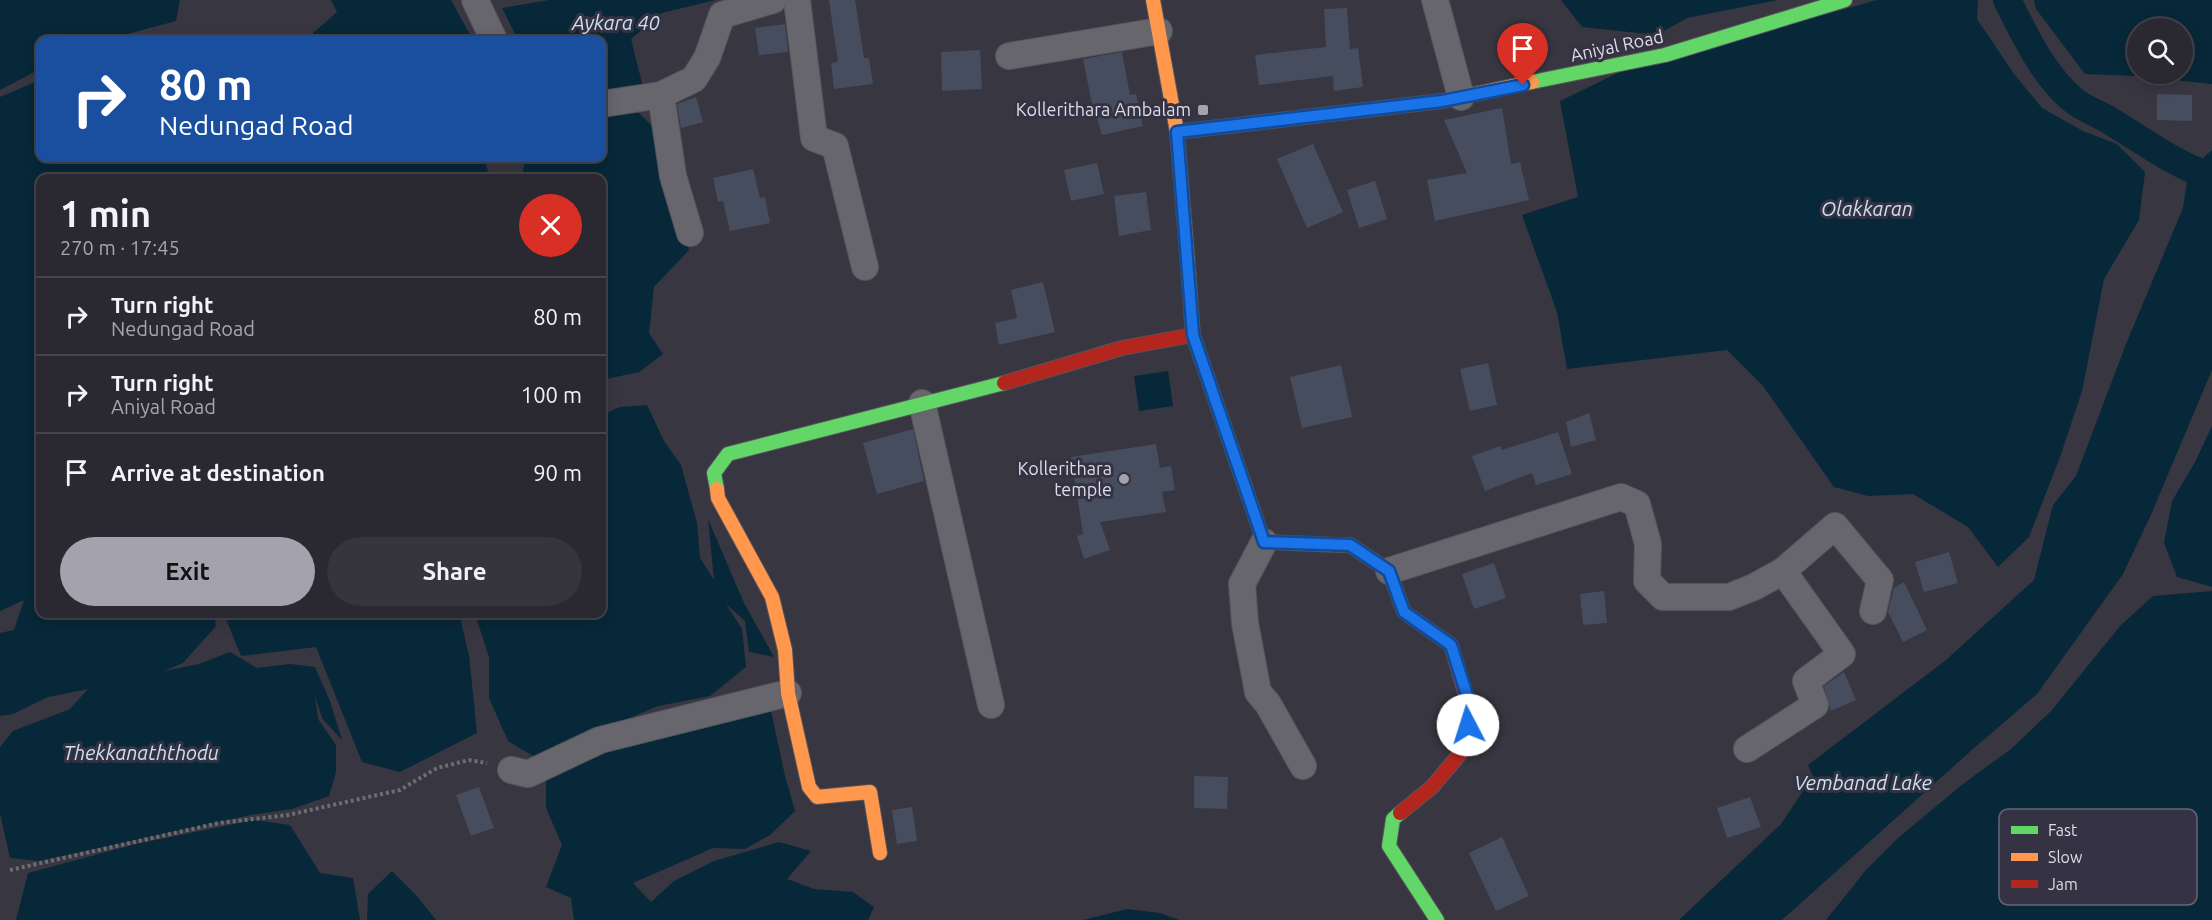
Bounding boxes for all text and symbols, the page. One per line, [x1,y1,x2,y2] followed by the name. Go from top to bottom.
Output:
[571,11,660,34] water label: Aykara 40
[2127,18,2193,84] map controls
[2127,18,2193,84] button: search
[1497,23,1548,85] pin
[1568,25,1665,65] street label: Aniyal Road
[1506,32,1539,65] icon: arrive
[60,60,138,138] icon: right
[159,61,253,108] text: 80 m
[1016,99,1191,119] place label: Kollerithara Ambalam
[1196,103,1210,117] marker: Kollerithara Ambalam
[159,110,353,140] text: Nedungad Road
[60,193,151,234] text: 1 min
[519,194,582,257] button: close
[1821,197,1913,220] water label: Olakkaran
[60,236,180,259] text: 270 m · 17:45
[111,292,213,317] text: Turn right
[60,300,93,333] icon: right
[533,304,582,329] text: 80 m
[111,317,255,340] text: Nedungad Road
[111,370,213,395] text: Turn right
[60,378,93,411] icon: right
[521,382,582,407] text: 100 m
[111,395,216,418] text: Aniyal Road
[60,456,93,489] icon: arrive
[1018,458,1112,499] place label: Kollerithara temple
[111,460,325,485] text: Arrive at destination
[533,460,582,485] text: 90 m
[1117,472,1131,486] marker: Kollerithara temple
[60,537,315,606] button: Exit
[327,537,582,606] button: Share
[1436,693,1500,757] position arrow
[63,741,219,764] water label: Thekkanaththodu
[1794,771,1932,794] water label: Vembanad Lake
[1999,809,2197,905] legend
[2048,821,2078,839] text: Fast
[2048,848,2083,866] text: Slow
[2048,875,2078,893] text: Jam

